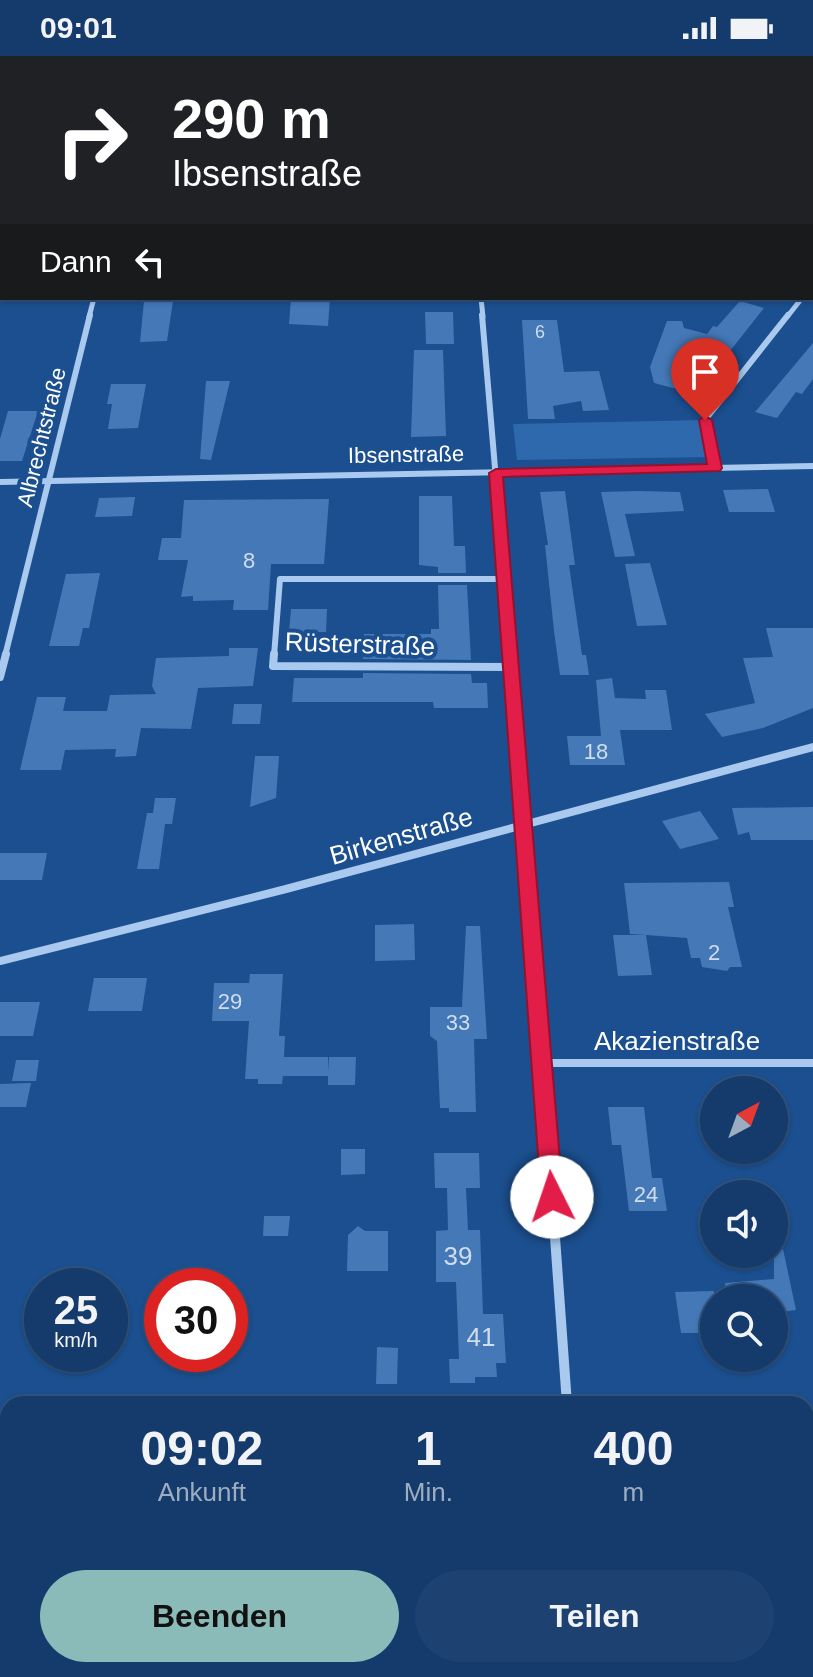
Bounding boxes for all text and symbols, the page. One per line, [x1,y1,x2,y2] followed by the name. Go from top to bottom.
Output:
[40,11,117,44] text: 09:01
[172,87,331,150] text: 290 m
[40,88,144,192] icon: right
[172,153,362,194] text: Ibsenstraße
[128,240,172,284] icon: left
[40,245,112,278] text: Dann
[535,322,545,342] house number: 6
[671,338,739,420] pin
[683,350,727,394] icon: arrive
[12,365,71,510] street label: Albrechtstraße
[348,441,464,468] street label: Ibsenstraße
[243,548,255,573] house number: 8
[284,626,436,662] street label: Rüsterstraße
[584,739,608,764] house number: 18
[326,801,476,871] street label: Birkenstraße
[708,940,720,965] house number: 2
[218,989,242,1014] house number: 29
[446,1010,470,1035] house number: 33
[594,1026,760,1056] street label: Akazienstraße
[700,1076,788,1164] north arrow
[700,1076,788,1372] map controls
[510,1155,594,1239] position arrow
[700,1180,788,1268] button: sound
[634,1182,658,1207] house number: 24
[444,1241,472,1271] house number: 39
[144,1268,248,1372] speed limit sign: 30
[700,1284,788,1372] button: search
[54,1288,98,1332] text: 25
[467,1322,495,1352] house number: 41
[54,1329,98,1351] text: km/h
[141,1422,263,1475] text: 09:02
[415,1422,442,1475] text: 1
[593,1422,673,1475] text: 400
[158,1477,246,1507] text: Ankunft
[404,1477,453,1507] text: Min.
[623,1477,644,1507] text: m
[40,1570,399,1662] button: Beenden
[415,1570,774,1662] button: Teilen

